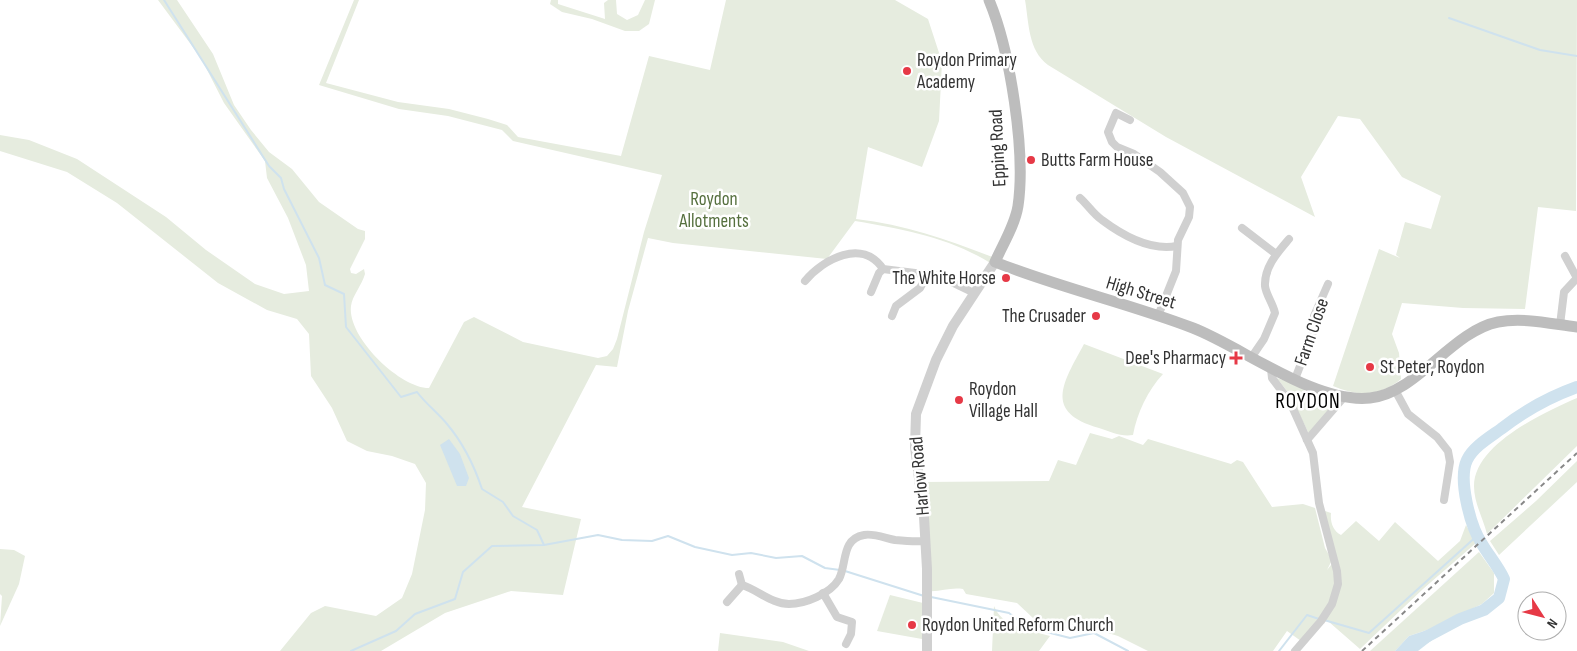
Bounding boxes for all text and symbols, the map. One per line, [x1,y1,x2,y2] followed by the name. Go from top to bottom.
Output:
[916,49,1018,94] place label: Roydon Primary Academy
[901,65,913,77] marker: Roydon Primary Academy
[984,109,1012,187] street label: Epping Road
[1041,149,1153,172] place label: Butts Farm House
[1025,154,1037,166] marker: Butts Farm House
[678,188,749,233] park label: Roydon Allotments
[892,267,996,290] place label: The White Horse
[1103,271,1179,315] street label: High Street
[1000,272,1012,284] marker: The White Horse
[1290,295,1334,369] street label: Farm Close
[1002,305,1087,328] place label: The Crusader
[1090,310,1102,322] marker: The Crusader
[1125,347,1227,370] place label: Dee's Pharmacy
[1230,352,1242,364] marker: Dee's Pharmacy
[1380,356,1485,379] place label: St Peter, Roydon
[1364,361,1376,373] marker: St Peter, Roydon
[969,378,1038,423] place label: Roydon Village Hall
[1275,389,1341,414] district label: ROYDON
[953,394,965,406] marker: Roydon Village Hall
[905,436,935,516] street label: Harlow Road
[1517,591,1567,641] north arrow
[922,614,1114,637] place label: Roydon United Reform Church
[1543,615,1561,631] text: N
[906,619,918,631] marker: Roydon United Reform Church

